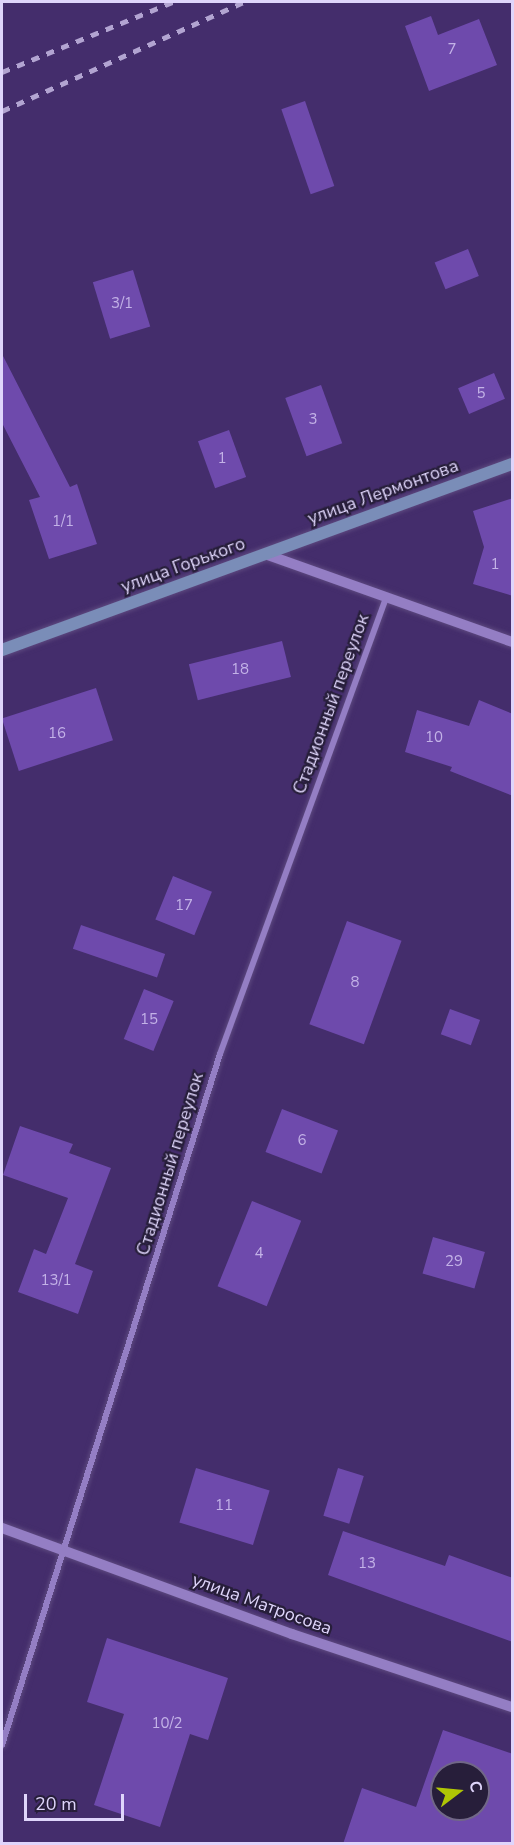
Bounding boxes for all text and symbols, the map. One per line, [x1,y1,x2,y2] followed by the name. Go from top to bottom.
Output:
[448,41,456,59] house number: 7
[111,295,133,313] house number: 3/1
[477,385,485,403] house number: 5
[309,411,317,429] house number: 3
[218,450,226,468] house number: 1
[305,455,461,529] street label: улица Лермонтова
[52,513,74,531] house number: 1/1
[118,533,248,597] street label: улица Горького
[491,556,499,574] house number: 1
[288,611,374,797] street label: Стадионный переулок
[231,661,249,679] house number: 18
[48,725,66,743] house number: 16
[425,729,443,747] house number: 10
[175,897,193,915] house number: 17
[351,974,359,992] house number: 8
[140,1011,158,1029] house number: 15
[132,1070,208,1258] street label: Стадионный переулок
[298,1132,306,1150] house number: 6
[255,1245,263,1263] house number: 4
[445,1253,463,1271] house number: 29
[40,1272,72,1290] house number: 13/1
[215,1497,233,1515] house number: 11
[358,1555,376,1573] house number: 13
[189,1569,335,1639] street label: улица Матросова
[151,1715,183,1733] house number: 10/2
[430,1761,490,1821] north arrow
[463,1778,487,1795] text: С
[27,1782,128,1820] scale bar
[35,1792,77,1816] text: 20 m

